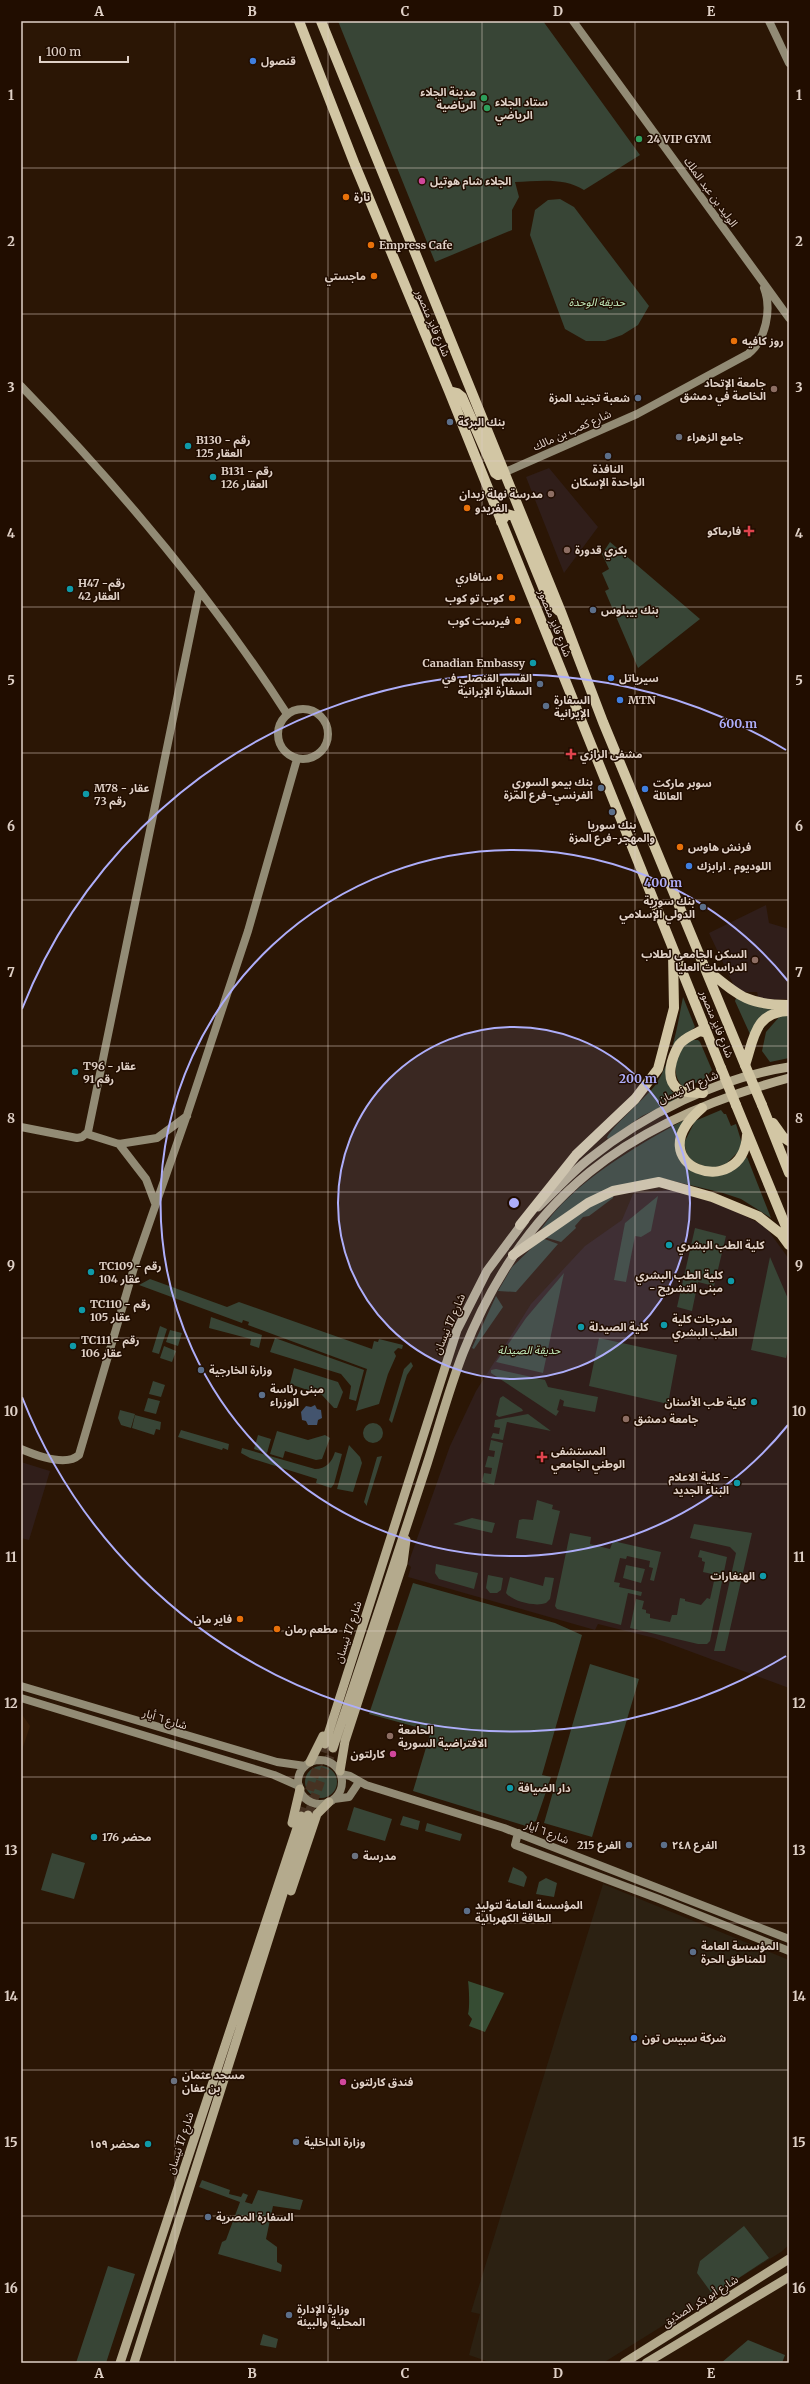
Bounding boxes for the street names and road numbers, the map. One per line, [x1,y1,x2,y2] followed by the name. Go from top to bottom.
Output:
[681,154,741,230] street label: الوليد بن عبد الملك
[411,286,454,359] street label: شارع فايز منصور
[531,406,614,454] street label: شارع كعب بن مالك
[534,586,575,660] street label: شارع فايز منصور
[696,987,737,1061] street label: شارع فايز منصور
[656,1067,721,1107] street label: شارع 17 نيسان
[430,1291,469,1357] street label: شارع 17 نيسان
[331,1599,366,1665] street label: شارع 17 نيسان
[140,1705,189,1733] street label: شارع ٦ أيار
[522,1817,571,1848] street label: شارع ٦ أيار
[163,2110,198,2176] street label: شارع 17 نيسان
[659,2272,741,2331] street label: شارع أبو بكر الصدّيق

